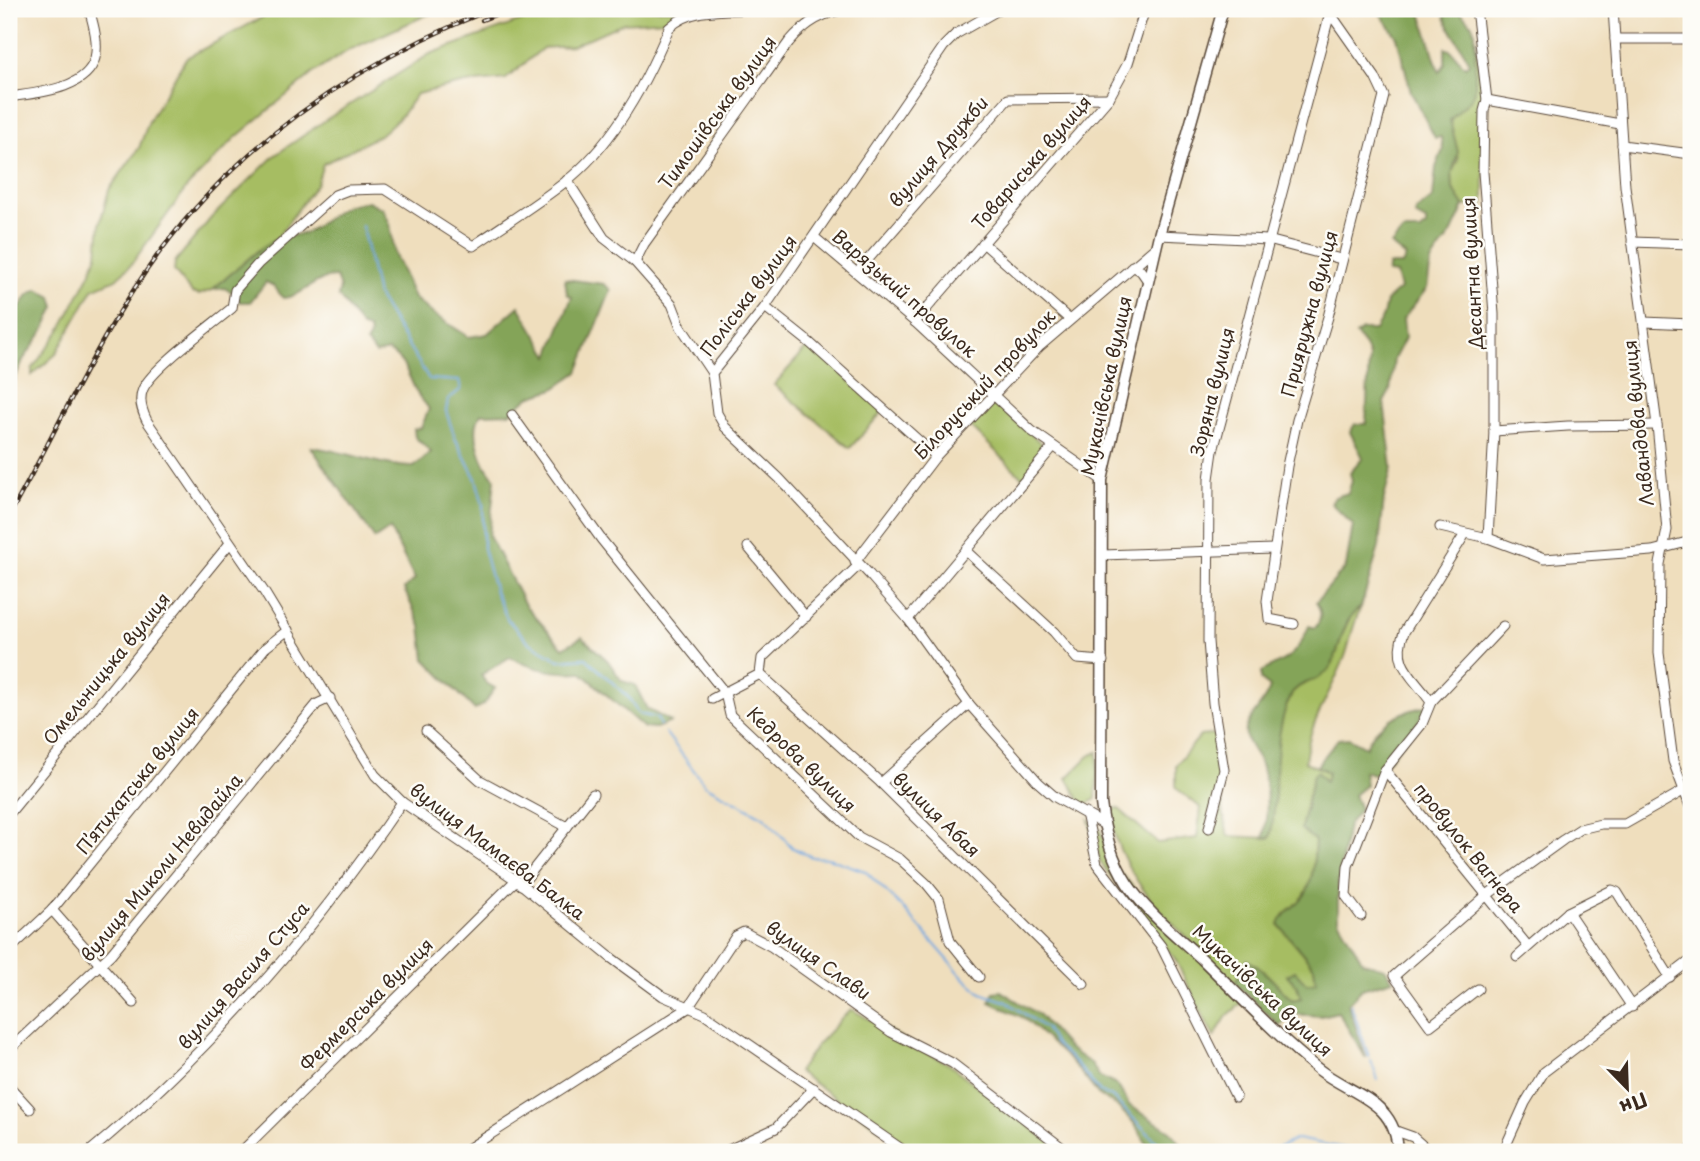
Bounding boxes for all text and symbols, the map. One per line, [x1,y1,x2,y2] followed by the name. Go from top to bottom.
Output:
[652,29,782,195] street label: Тимошівська вулиця
[882,89,994,213] street label: вулиця Дружби
[965,89,1097,235] street label: Товариська вулиця
[1454,196,1489,351] street label: Десантна вулиця
[827,222,983,364] street label: Варязький провулок
[1273,227,1344,400] street label: Прияружна вулиця
[693,229,803,362] street label: Поліська вулиця
[1073,293,1138,478] street label: Мукачівська вулиця
[907,303,1061,465] street label: Білоруський провулок
[1183,324,1241,459] street label: Зоряна вулиця
[1615,339,1660,508] street label: Лавандова вулиця
[36,586,176,750] street label: Омельницька вулиця
[741,700,863,818] street label: Кедрова вулиця
[69,701,205,859] street label: Пʼятихатська вулиця
[887,765,987,863] street label: вулиця Абая
[74,766,248,967] street label: вулиця Миколи Невидайла
[405,776,592,926] street label: вулиця Мамаєва Балка
[1408,776,1531,919] street label: провулок Вагнера
[171,895,315,1055] street label: вулиця Василя Стуса
[761,914,877,1006] street label: вулиця Слави
[1187,918,1339,1062] street label: Мукачівська вулиця
[293,931,439,1077] street label: Фермерська вулиця
[1592,1052,1662,1122] north arrow
[1616,1086,1652,1123] text: Пн

